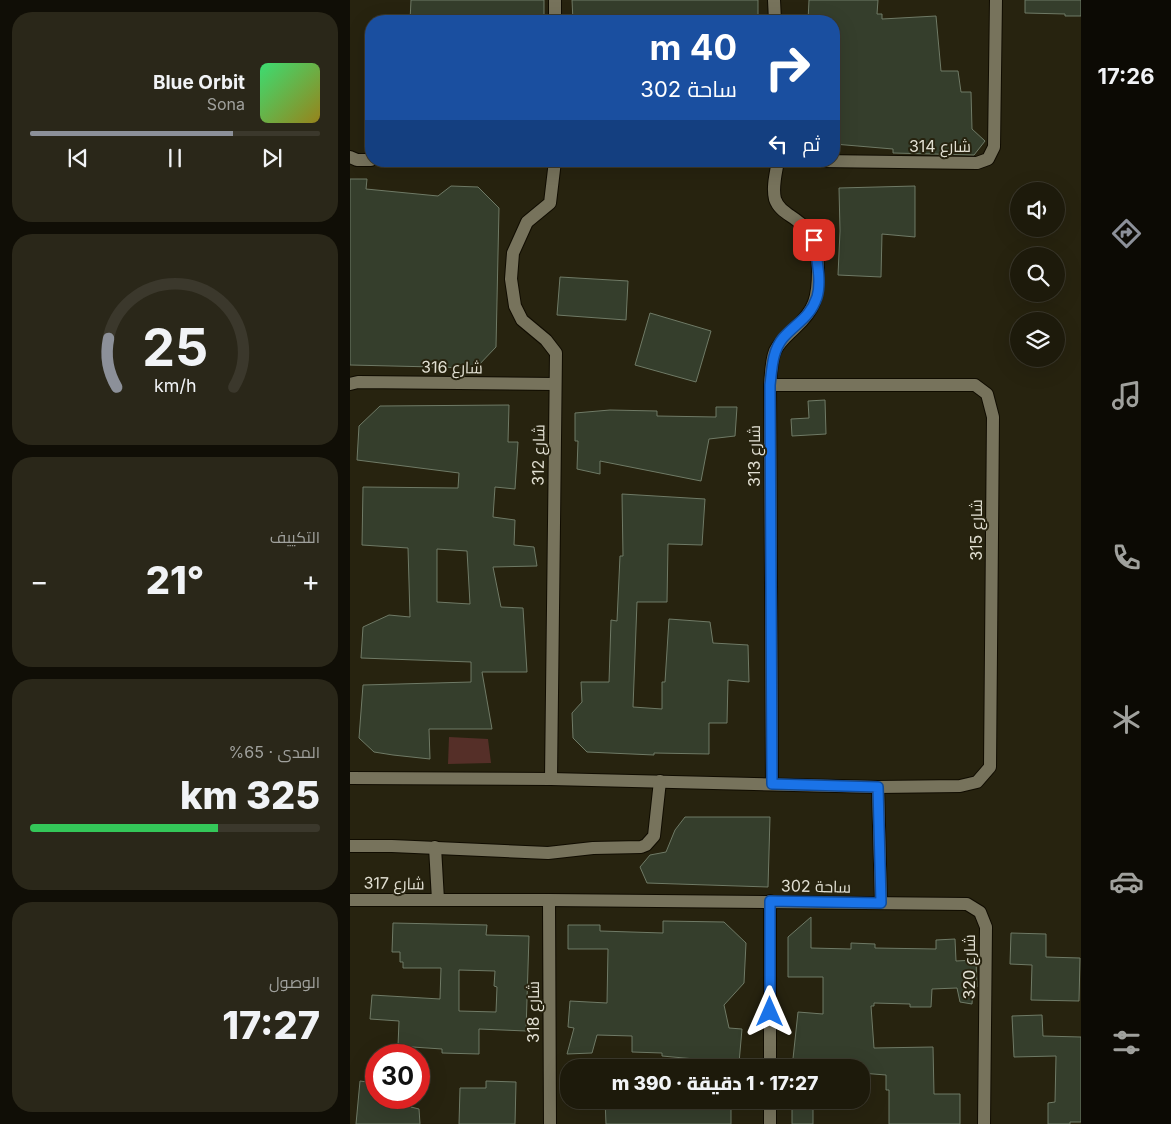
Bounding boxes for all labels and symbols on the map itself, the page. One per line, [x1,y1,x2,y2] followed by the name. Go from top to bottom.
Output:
[909,136,971,158] street label: شارع 314
[793,219,835,261] pin
[421,356,483,380] street label: شارع 316
[527,424,551,486] street label: شارع 312
[744,425,766,487] street label: شارع 313
[966,499,988,561] street label: شارع 315
[363,872,425,896] street label: شارع 317
[781,875,851,897] street label: ساحة 302
[959,934,981,1000] street label: شارع 320
[523,981,545,1043] street label: شارع 318
[743,985,795,1037] position arrow
[365,1044,430,1109] speed limit sign: 30

